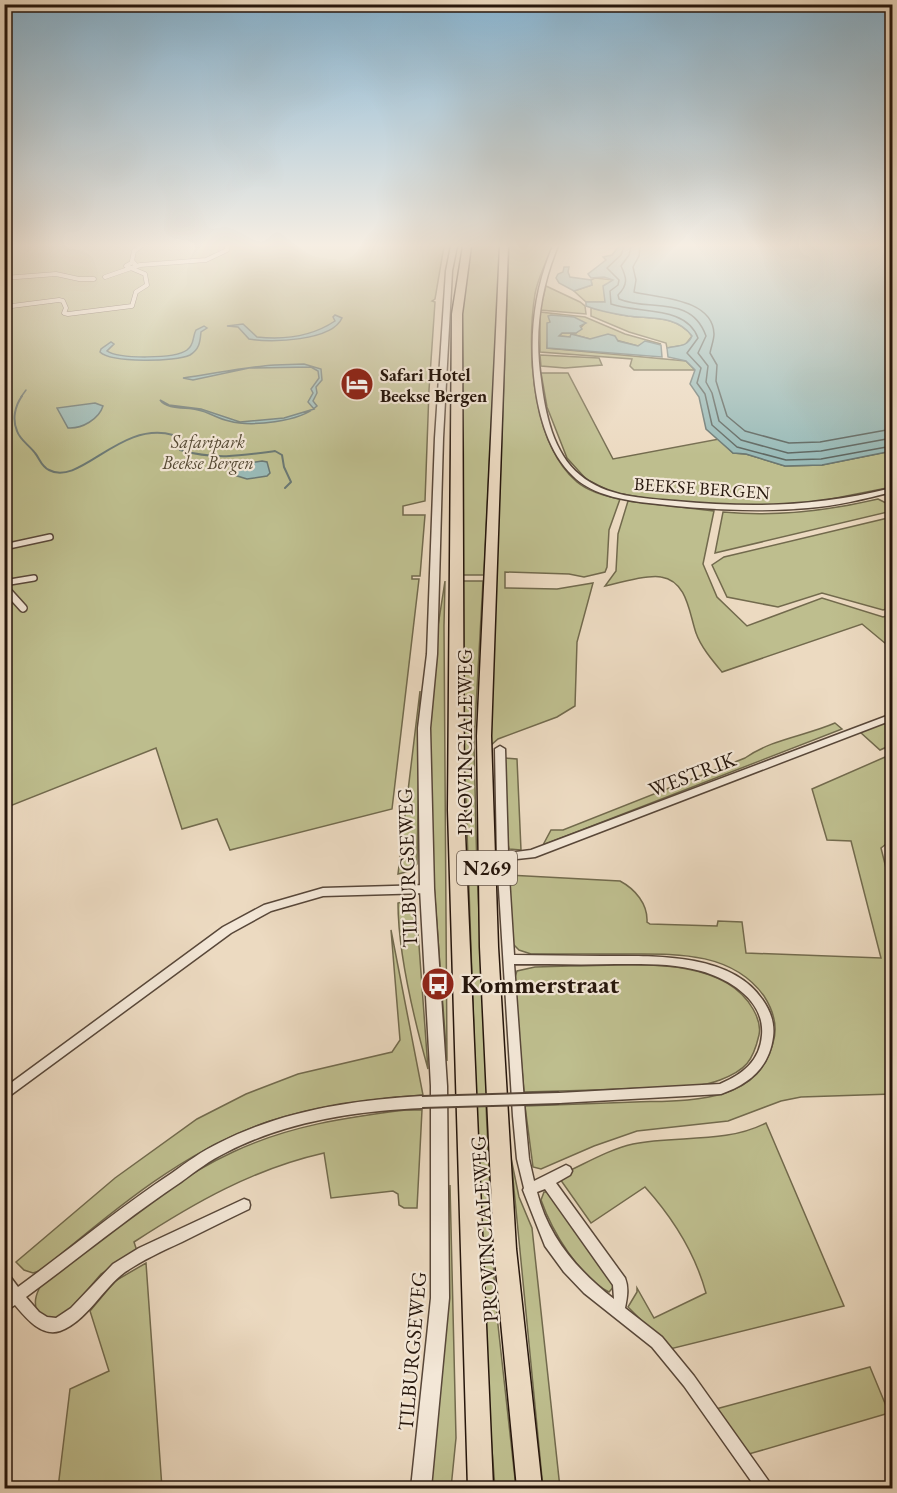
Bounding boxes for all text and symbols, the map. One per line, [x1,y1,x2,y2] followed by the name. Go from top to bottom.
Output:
[380,363,487,407] place label: Safari Hotel Beekse Bergen
[339,366,375,402] hotel icon: Safari Hotel Beekse Bergen
[161,430,254,475] park label: Safaripark Beekse Bergen
[633,472,772,504] street label: BEEKSE BERGEN
[451,649,478,835] street label: PROVINCIALEWEG
[645,745,740,803] street label: WESTRIK
[391,788,423,948] street label: TILBURGSEWEG
[457,851,517,885] road number: N269
[420,966,456,1002] bus stop icon: Kommerstraat
[461,967,620,1001] place label: Kommerstraat
[464,1135,504,1323] street label: PROVINCIALEWEG
[392,1270,432,1432] street label: TILBURGSEWEG

